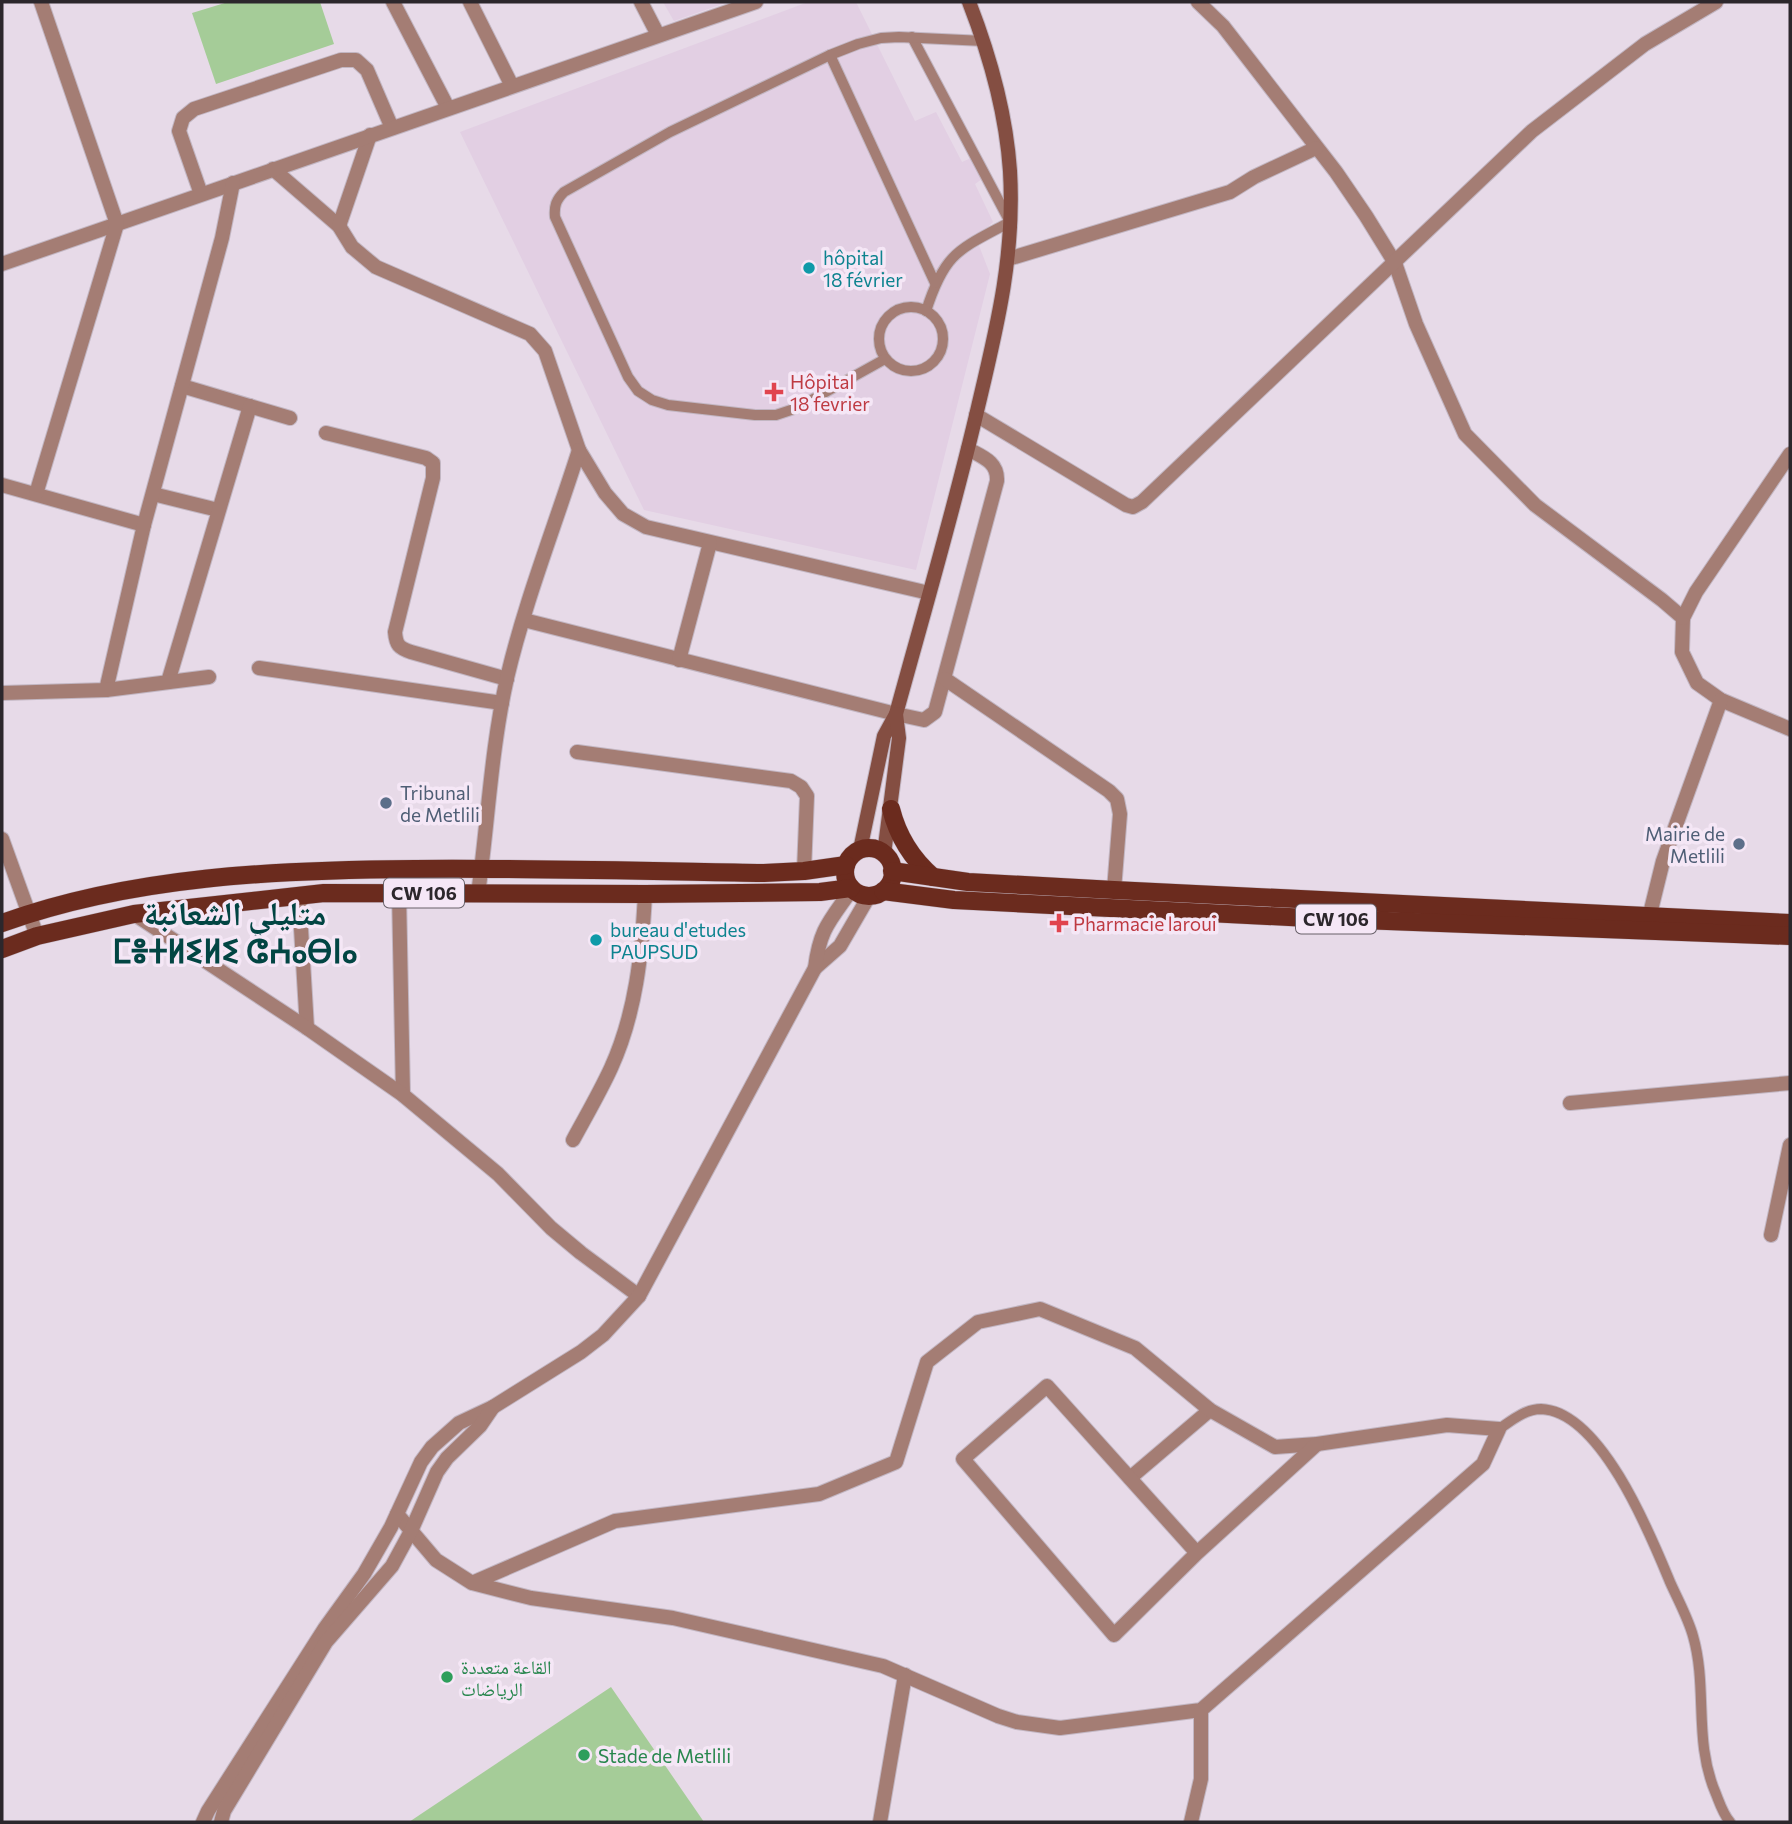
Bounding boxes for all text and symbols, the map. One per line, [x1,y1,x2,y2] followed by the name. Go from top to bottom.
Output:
[823,246,903,291] place label: hôpital 18 février
[801,260,817,276] marker: hôpital 18 février
[790,370,870,415] place label: Hôpital 18 fevrier
[764,382,784,402] marker: Hôpital 18 fevrier
[400,781,480,826] place label: Tribunal de Metlili
[378,795,394,811] marker: Tribunal de Metlili
[1645,822,1725,867] place label: Mairie de Metlili
[1731,836,1747,852] marker: Mairie de Metlili
[384,878,464,908] road number: CW 106
[112,891,358,970] district label: متليلي الشعانبة ⵎⴻⵜⵍⵉⵍⵉ ⵛⵄⴰⴱⵏⴰ
[1296,904,1376,934] road number: CW 106
[1073,912,1217,935] place label: Pharmacie laroui
[1051,915,1067,931] marker: Pharmacie laroui
[610,918,746,963] place label: bureau d'etudes PAUPSUD
[588,932,604,948] marker: bureau d'etudes PAUPSUD
[461,1655,552,1701] place label: القاعة متعددة الرياضات
[439,1669,455,1685] marker: القاعة متعددة الرياضات
[598,1744,731,1767] place label: Stade de Metlili
[576,1747,592,1763] marker: Stade de Metlili

